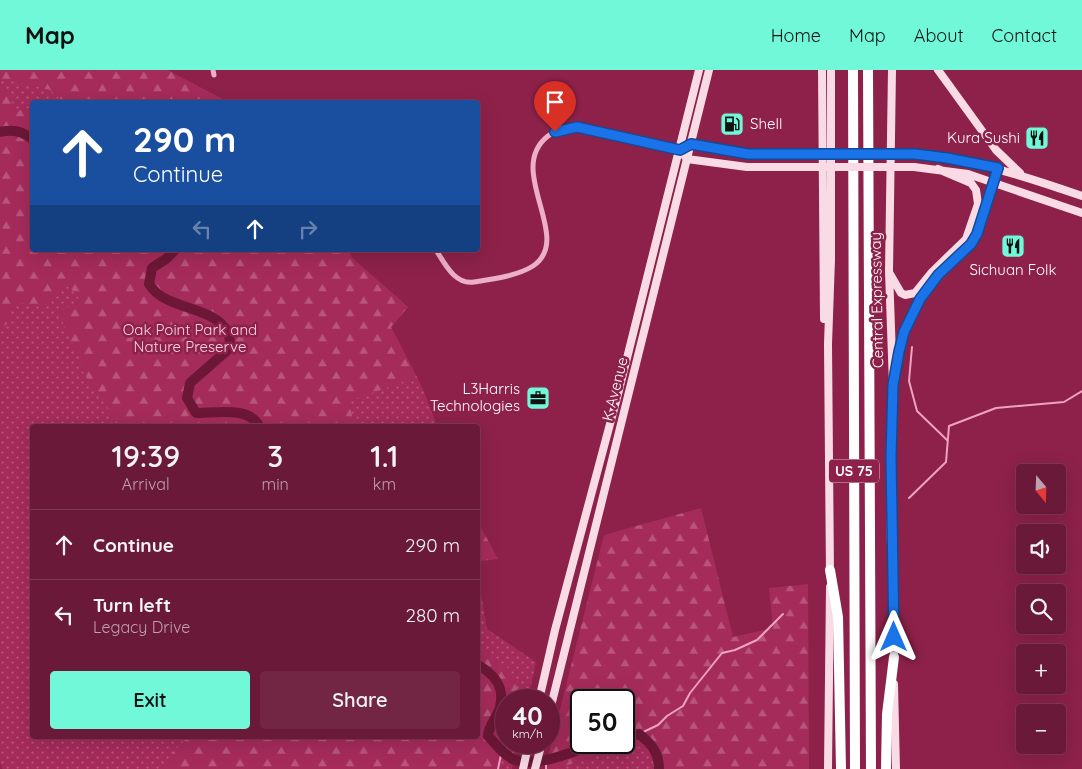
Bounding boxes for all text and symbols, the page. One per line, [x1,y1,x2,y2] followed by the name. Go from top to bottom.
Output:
[25,20,75,50] text: Map
[771,24,821,47] text: Home
[849,24,886,47] text: Map
[914,24,964,47] text: About
[992,24,1057,47] text: Contact
[534,81,576,132] pin
[541,88,569,116] icon: arrive
[719,111,745,137] fuel station icon: Shell
[750,114,782,133] place label: Shell
[133,117,236,161] text: 290 m
[50,120,115,185] icon: ahead
[1024,125,1050,151] restaurant icon: Kura Sushi
[947,128,1020,147] place label: Kura Sushi
[133,160,223,188] text: Continue
[188,215,216,243] icon: left
[241,215,269,243] icon: ahead
[294,215,322,243] icon: right
[866,232,887,368] street label: Central Expressway
[1000,233,1026,259] restaurant icon: Sichuan Folk
[969,260,1057,279] place label: Sichuan Folk
[123,320,257,356] park label: Oak Point Park and Nature Preserve
[597,355,632,423] street label: K Avenue
[430,379,520,415] place label: L3Harris Technologies
[525,385,551,411] office icon: L3Harris Technologies
[111,437,180,475] text: 19:39
[267,437,283,475] text: 3
[370,437,399,475] text: 1.1
[829,460,879,482] road number: US 75
[1016,464,1066,514] north arrow
[1016,464,1066,754] map controls
[122,474,170,494] text: Arrival
[262,474,289,494] text: min
[373,474,396,494] text: km
[1016,524,1066,574] button: sound
[50,531,78,559] icon: ahead
[93,533,174,557] text: Continue
[405,533,460,557] text: 290 m
[1016,584,1066,634] button: search
[93,593,171,617] text: Turn left
[50,601,78,629] icon: left
[405,603,460,627] text: 280 m
[867,610,919,662] position arrow
[93,617,190,637] text: Legacy Drive
[1016,644,1066,694] button: +
[50,671,250,729] button: Exit
[260,671,460,729] button: Share
[570,689,635,754] speed limit sign: 50
[512,700,543,731] text: 40
[1016,704,1066,754] button: −
[512,726,543,741] text: km/h

